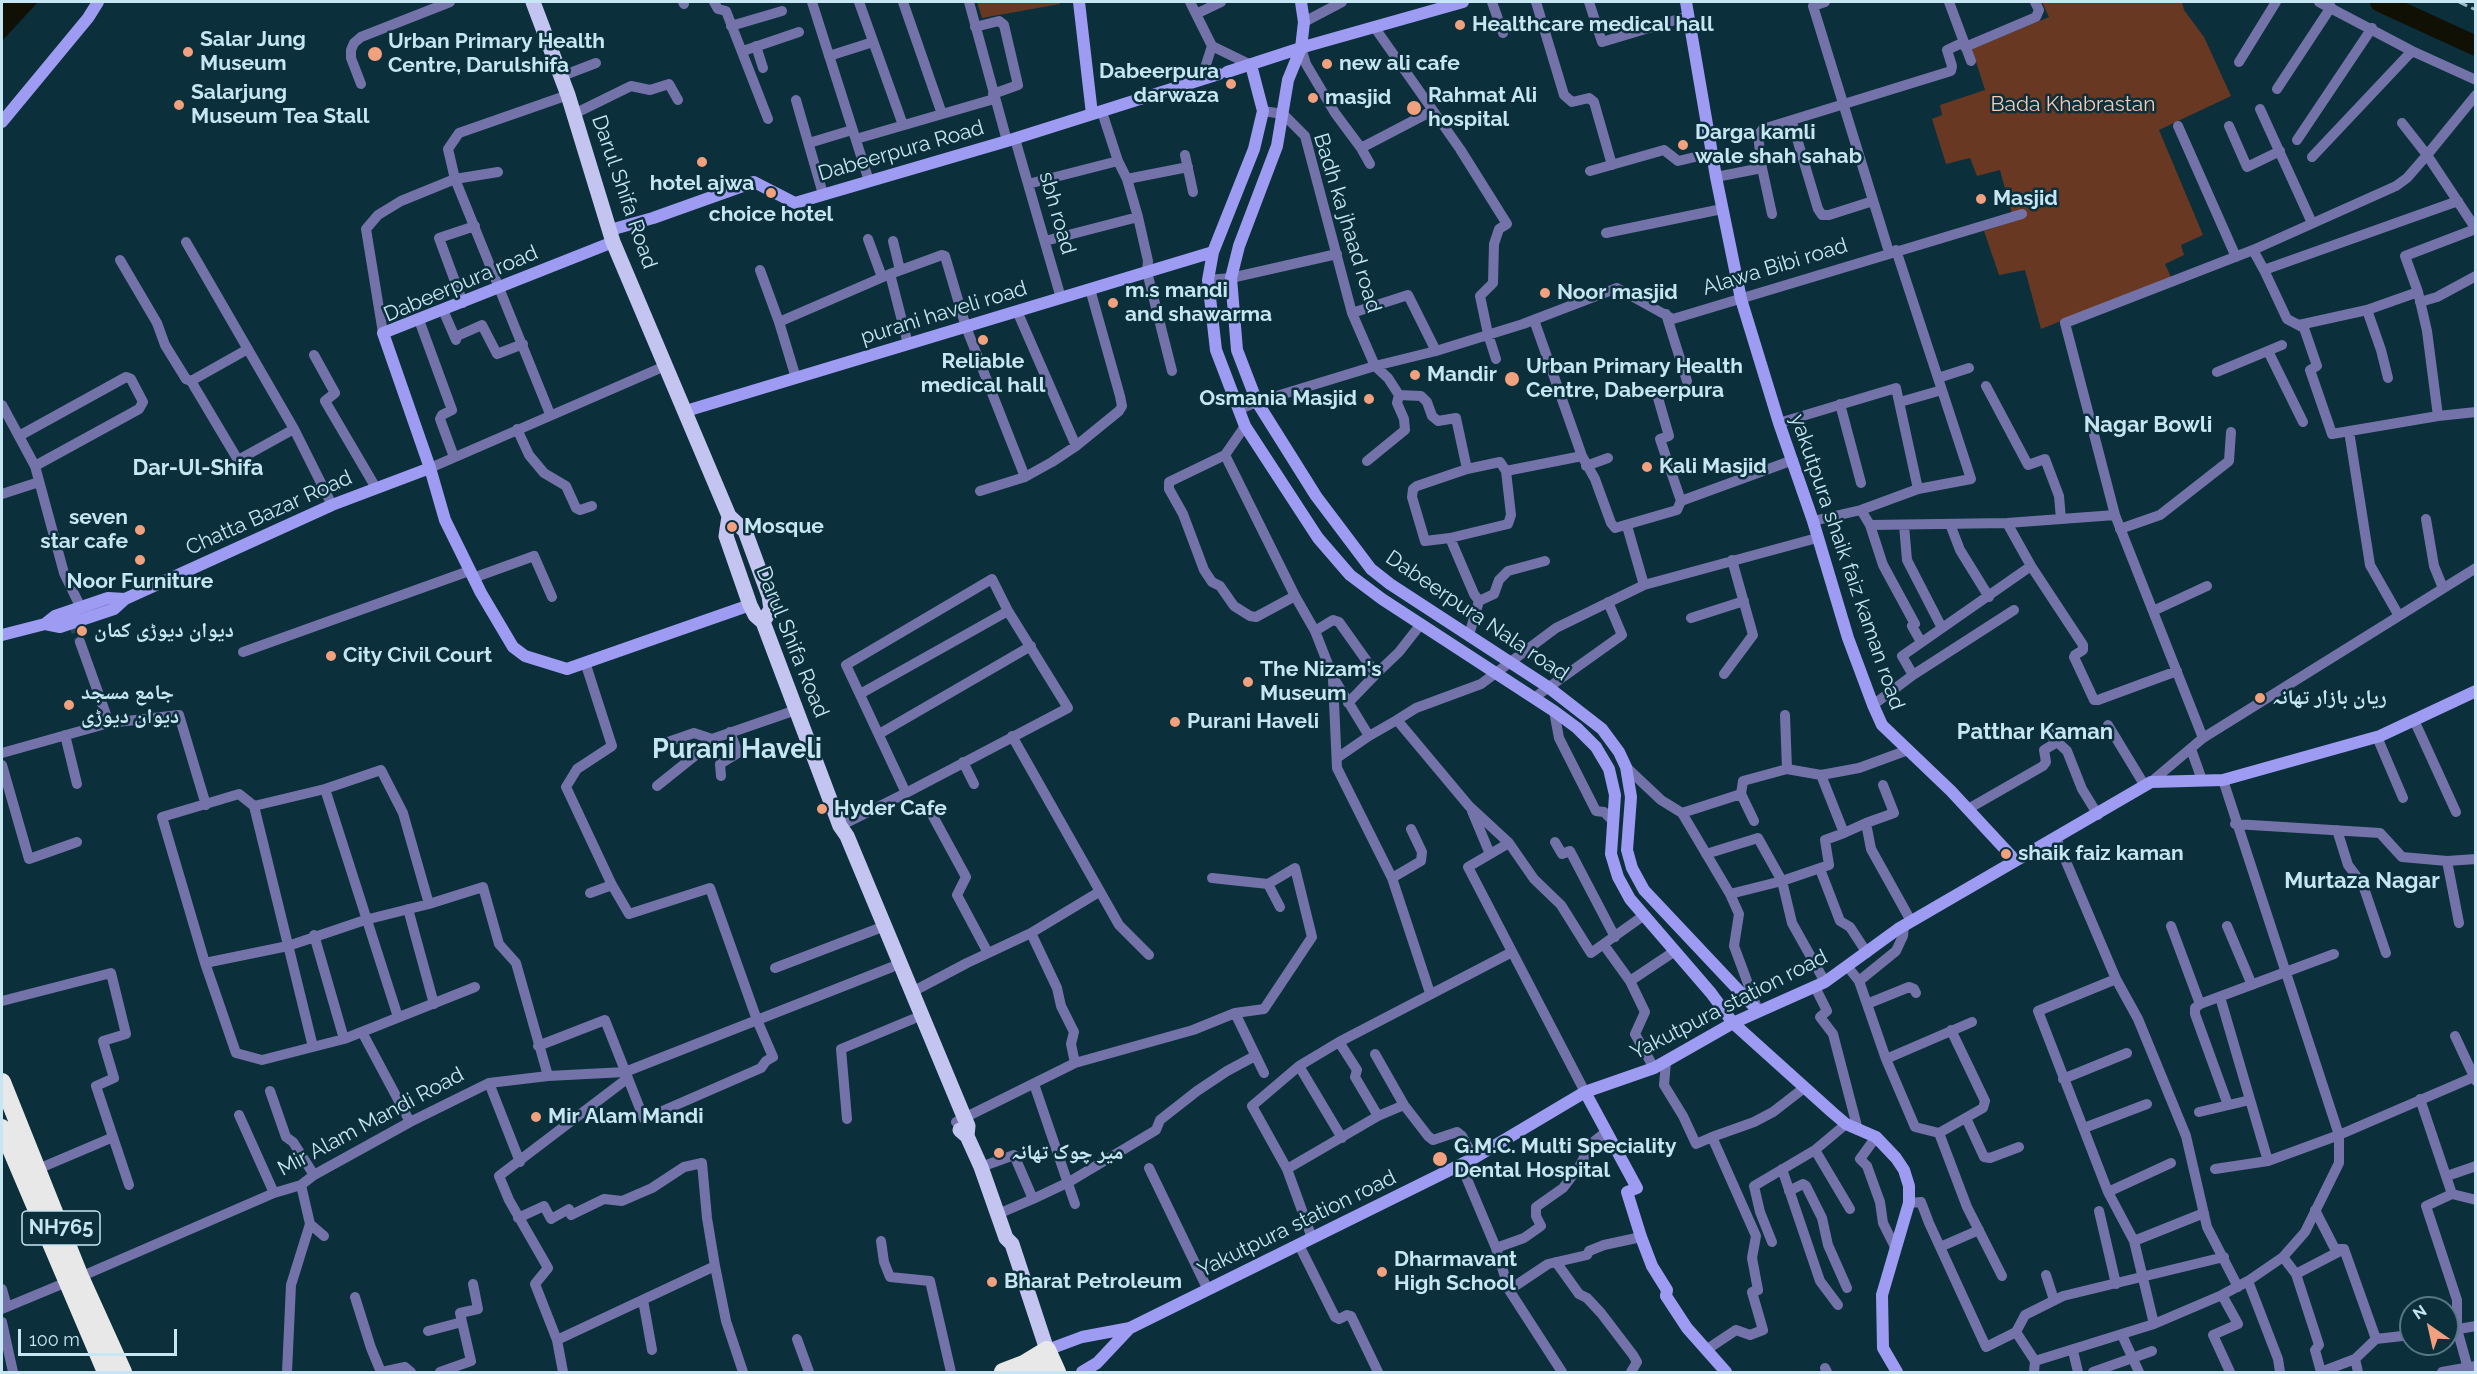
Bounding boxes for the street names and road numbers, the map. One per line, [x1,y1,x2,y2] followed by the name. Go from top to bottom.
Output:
[586,112,662,272] street label: Darul Shifa Road
[815,115,987,187] street label: Dabeerpura Road
[1308,130,1386,316] street label: Badh ka jhaad road
[1033,169,1081,257] street label: sbh road
[1700,233,1850,301] street label: Alawa Bibi road
[380,240,542,328] street label: Dabeerpura road
[858,276,1030,350] street label: purani haveli road
[1784,411,1910,713] street label: yakutpura shaik faiz kaman road
[182,465,356,561] street label: Chatta Bazar Road
[1381,545,1573,687] street label: Dabeerpura Nala road
[750,563,834,721] street label: Darul Shifa Road
[1626,944,1832,1066] street label: Yakutpura station road
[274,1062,468,1182] street label: Mir Alam Mandi Road
[1194,1165,1400,1283] street label: Yakutpura station road
[22,1211,100,1245] road number: NH765

